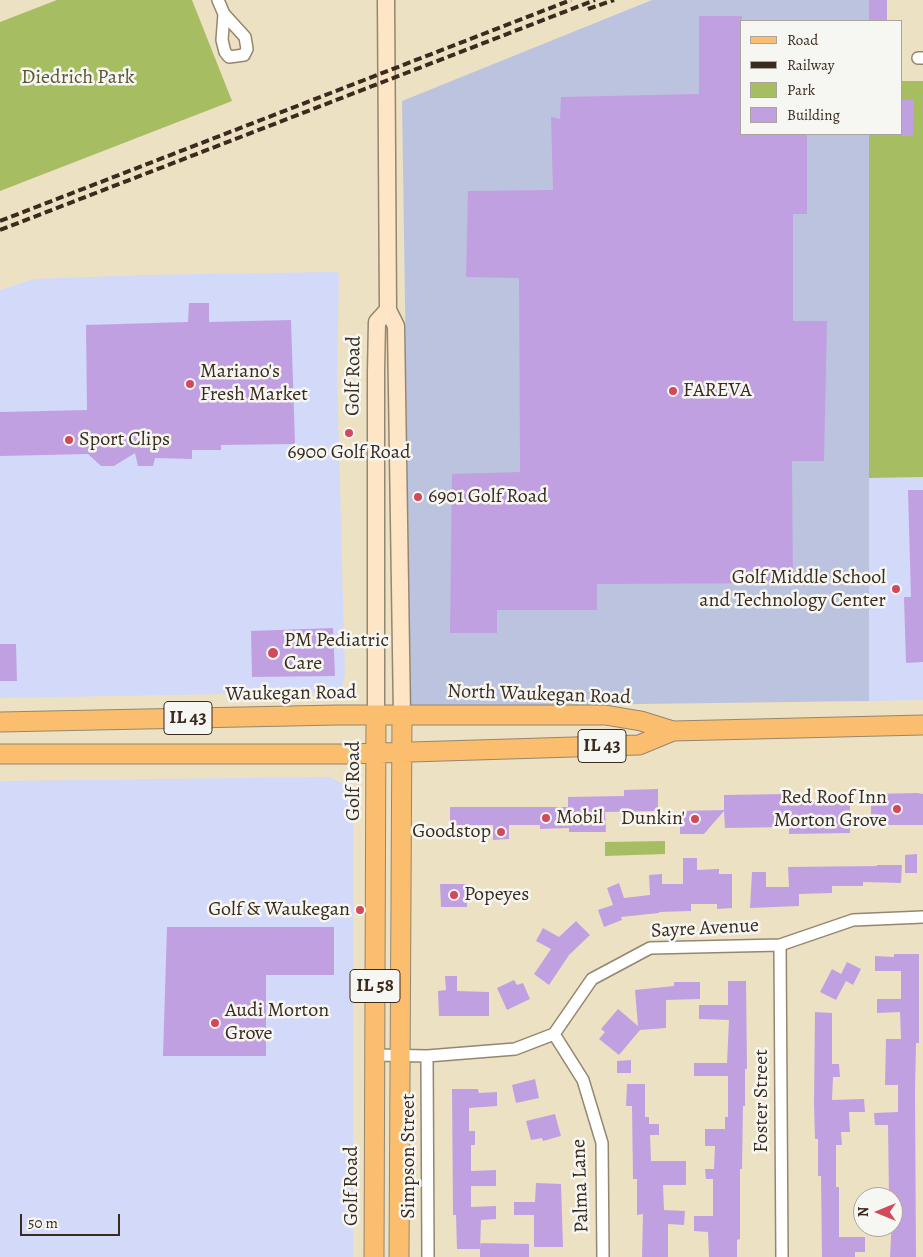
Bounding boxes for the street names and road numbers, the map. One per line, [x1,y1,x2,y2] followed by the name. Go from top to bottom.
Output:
[341,336,367,416] street label: Golf Road
[447,680,631,710] street label: North Waukegan Road
[225,681,357,707] street label: Waukegan Road
[164,701,212,734] road number: IL 43
[578,729,626,762] road number: IL 43
[342,741,366,821] street label: Golf Road
[650,914,760,944] street label: Sayre Avenue
[350,969,400,1002] road number: IL 58
[750,1049,774,1153] street label: Foster Street
[397,1093,421,1219] street label: Simpson Street
[567,1139,595,1233] street label: Palma Lane
[340,1146,364,1226] street label: Golf Road

